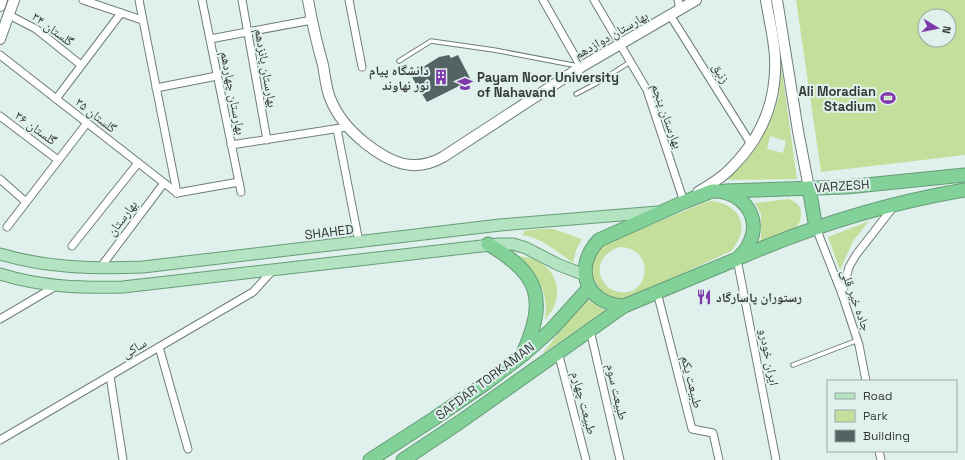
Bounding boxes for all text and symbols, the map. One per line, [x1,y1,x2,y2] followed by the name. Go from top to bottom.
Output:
[571,7,651,63] street label: بهارستان دوازدهم
[29,8,78,50] street label: گلستان ۳۴
[917,8,957,48] north arrow
[939,25,954,35] text: N
[251,27,281,109] street label: بهارستان پانزدهم
[217,50,249,136] street label: بهارستان چهاردهم
[708,60,734,86] street label: زنبق
[369,62,429,94] place label: دانشگاه پیام نور نهاوند
[432,68,450,86] building icon: دانشگاه پیام نور نهاوند
[477,69,619,101] place label: Payam Noor University of Nahavand
[456,75,474,93] school or university icon: Payam Noor University of Nahavand
[647,81,687,151] street label: بهارستان پنجم
[798,83,876,115] place label: Ali Moradian Stadium
[879,89,897,107] sports icon: Ali Moradian Stadium
[72,94,121,137] street label: گلستان ۳۵
[12,107,61,149] street label: گلستان ۳۶
[814,176,870,196] street label: VARZESH
[103,197,141,239] street label: بهارستان
[304,221,354,243] street label: SHAHED
[837,267,875,333] street label: جاده خیر قلی
[695,288,713,306] restaurant icon: رستوران پاسارگاد
[716,289,802,306] place label: رستوران پاسارگاد
[755,327,783,387] street label: ایران خودرو
[118,334,150,362] street label: ساکی
[432,338,538,424] street label: SAFDAR TORKAMAN
[677,354,707,410] street label: طبیعت یکم
[602,362,632,422] street label: طبیعت سوم
[567,370,601,436] street label: طبیعت چهارم
[827,380,957,452] legend
[863,388,892,404] text: Road
[863,408,888,424] text: Park
[863,428,910,444] text: Building

